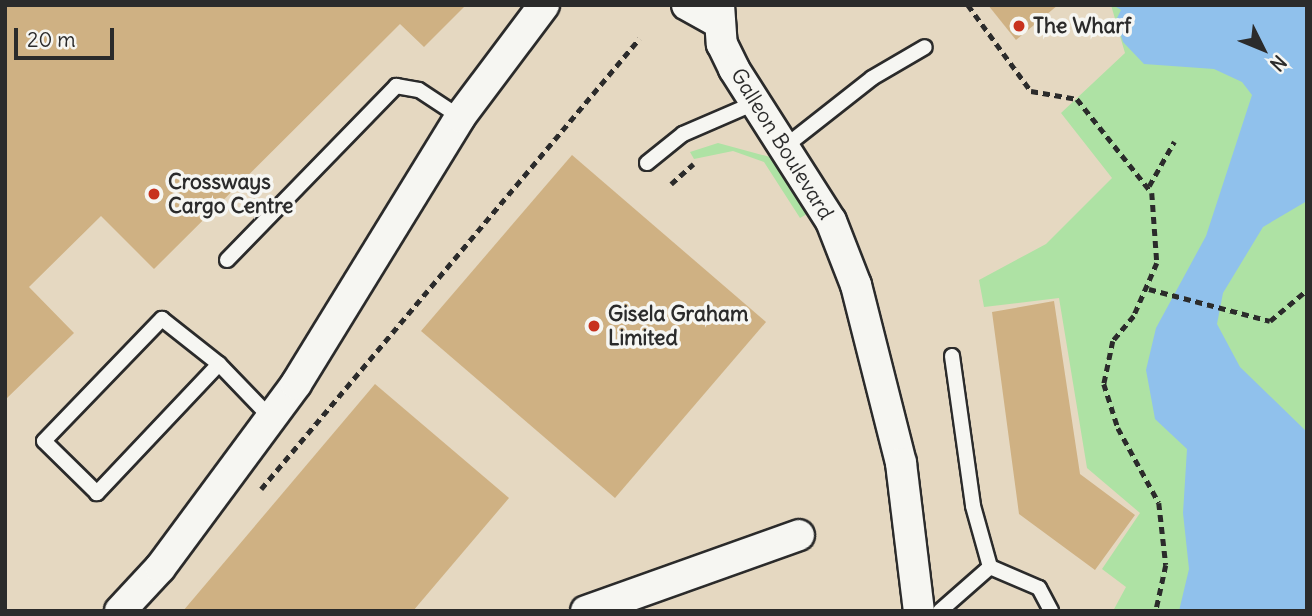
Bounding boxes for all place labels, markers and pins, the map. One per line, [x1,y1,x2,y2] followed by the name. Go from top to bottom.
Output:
[1033,13,1131,39] place label: The Wharf
[1011,18,1027,34] marker: The Wharf
[168,169,293,219] place label: Crossways Cargo Centre
[146,186,162,202] marker: Crossways Cargo Centre
[608,301,748,351] place label: Gisela Graham Limited
[586,318,602,334] marker: Gisela Graham Limited

